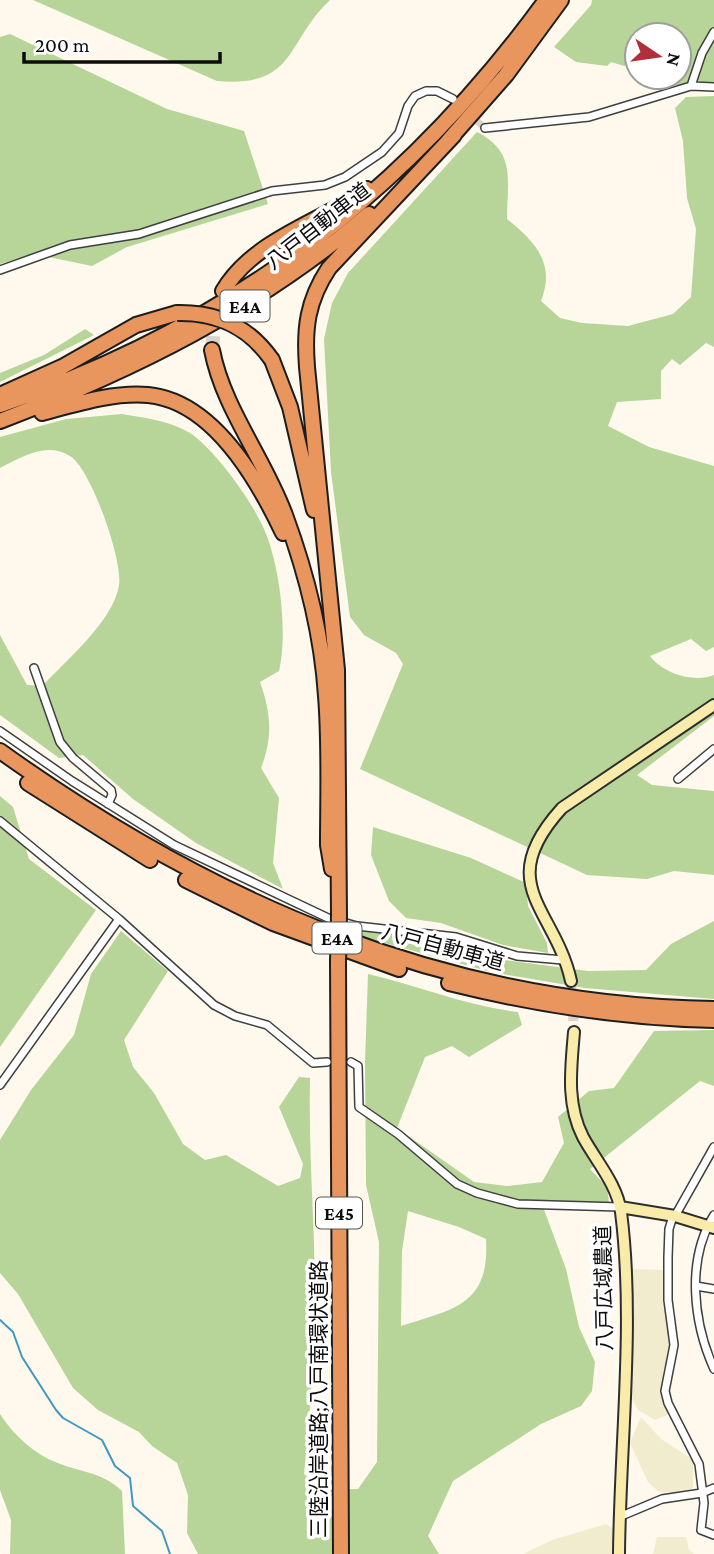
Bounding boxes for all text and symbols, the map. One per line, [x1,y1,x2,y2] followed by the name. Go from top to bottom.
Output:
[24,21,220,65] scale bar
[623,21,693,91] north arrow
[35,33,90,57] text: 200 m
[662,51,686,68] text: N
[261,178,375,274] street label: 八戸自動車道
[220,290,270,322] road number: E4A
[379,919,507,975] street label: 八戸自動車道
[312,922,362,954] road number: E4A
[316,1198,362,1228] road number: E45
[591,1225,617,1351] street label: 八戸広域農道
[307,1260,331,1538] street label: 三陸沿岸道路;八戸南環状道路

